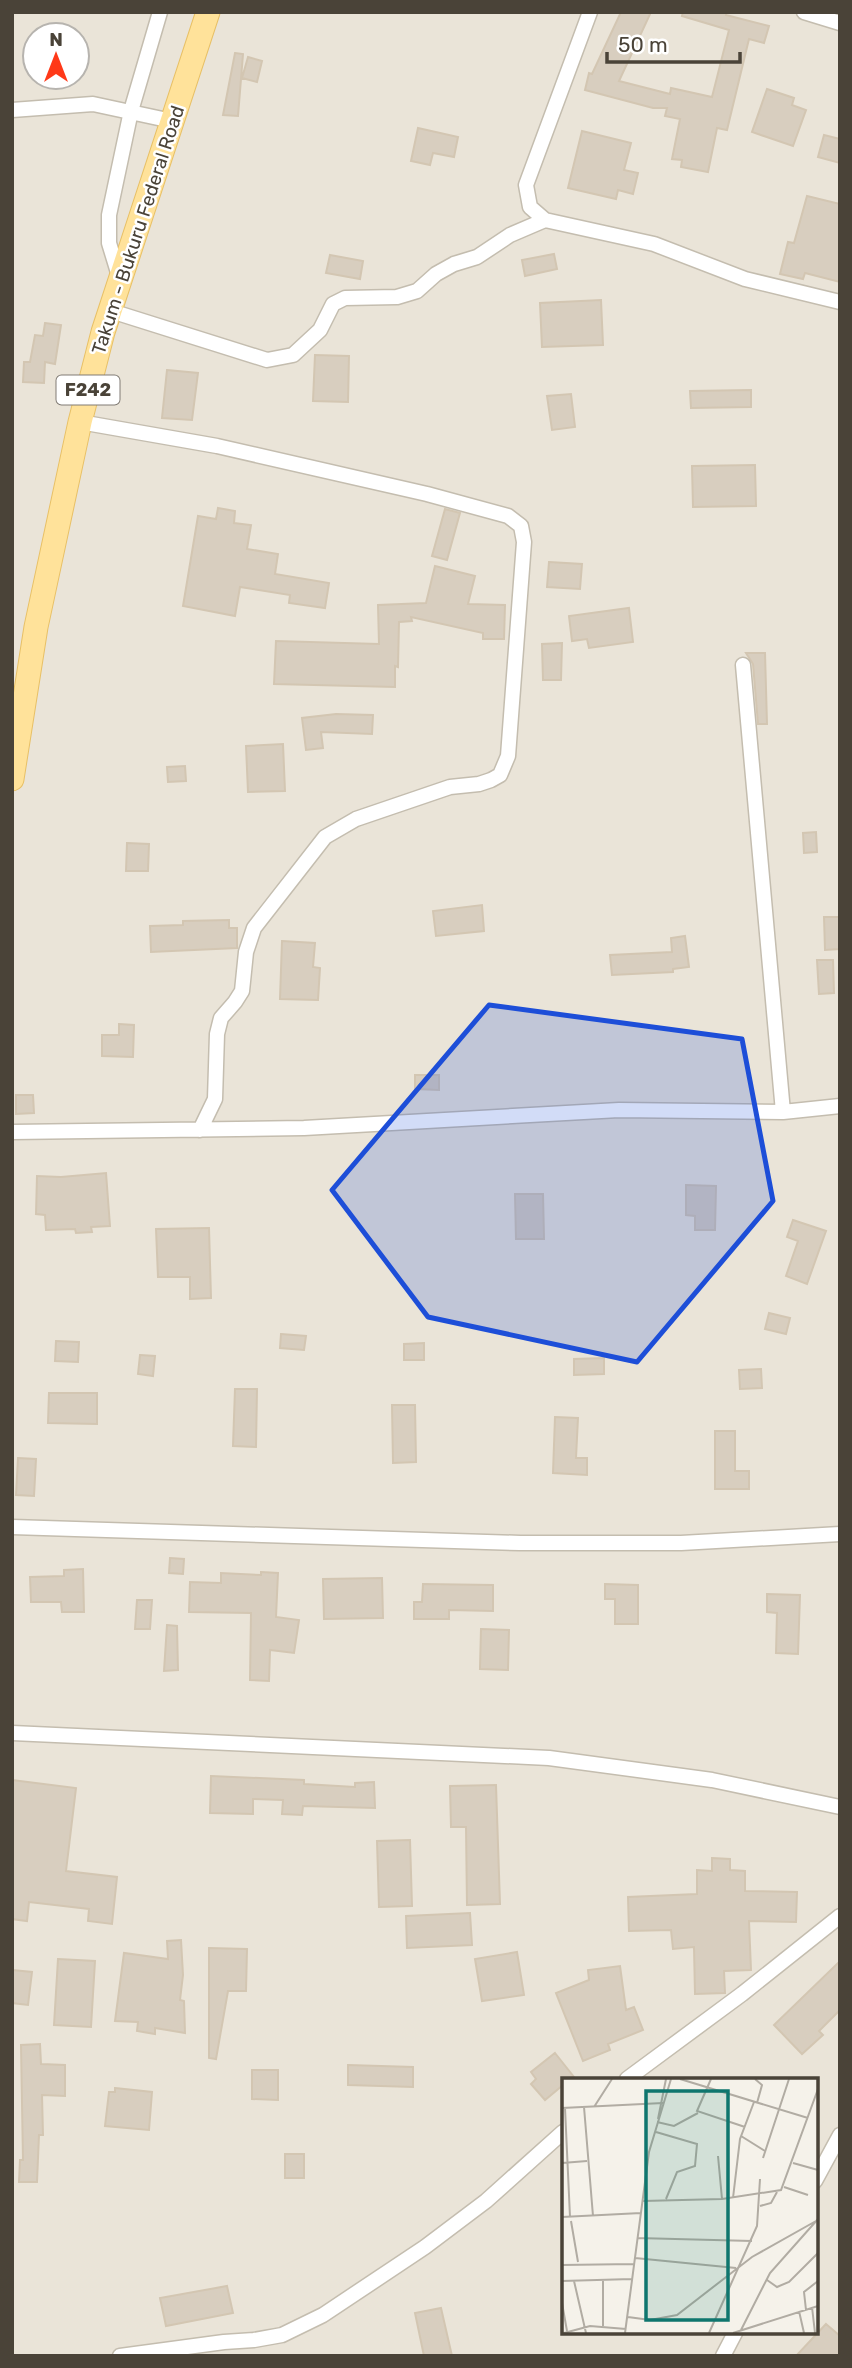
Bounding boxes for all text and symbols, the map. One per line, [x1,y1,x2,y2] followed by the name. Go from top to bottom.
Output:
[21,21,91,91] north arrow
[607,21,740,65] scale bar
[49,28,63,51] text: N
[618,32,668,57] text: 50 m
[87,103,189,357] street label: Takum - Bukuru Federal Road
[56,376,119,404] road number: F242
[562,2078,817,2333] inset map

